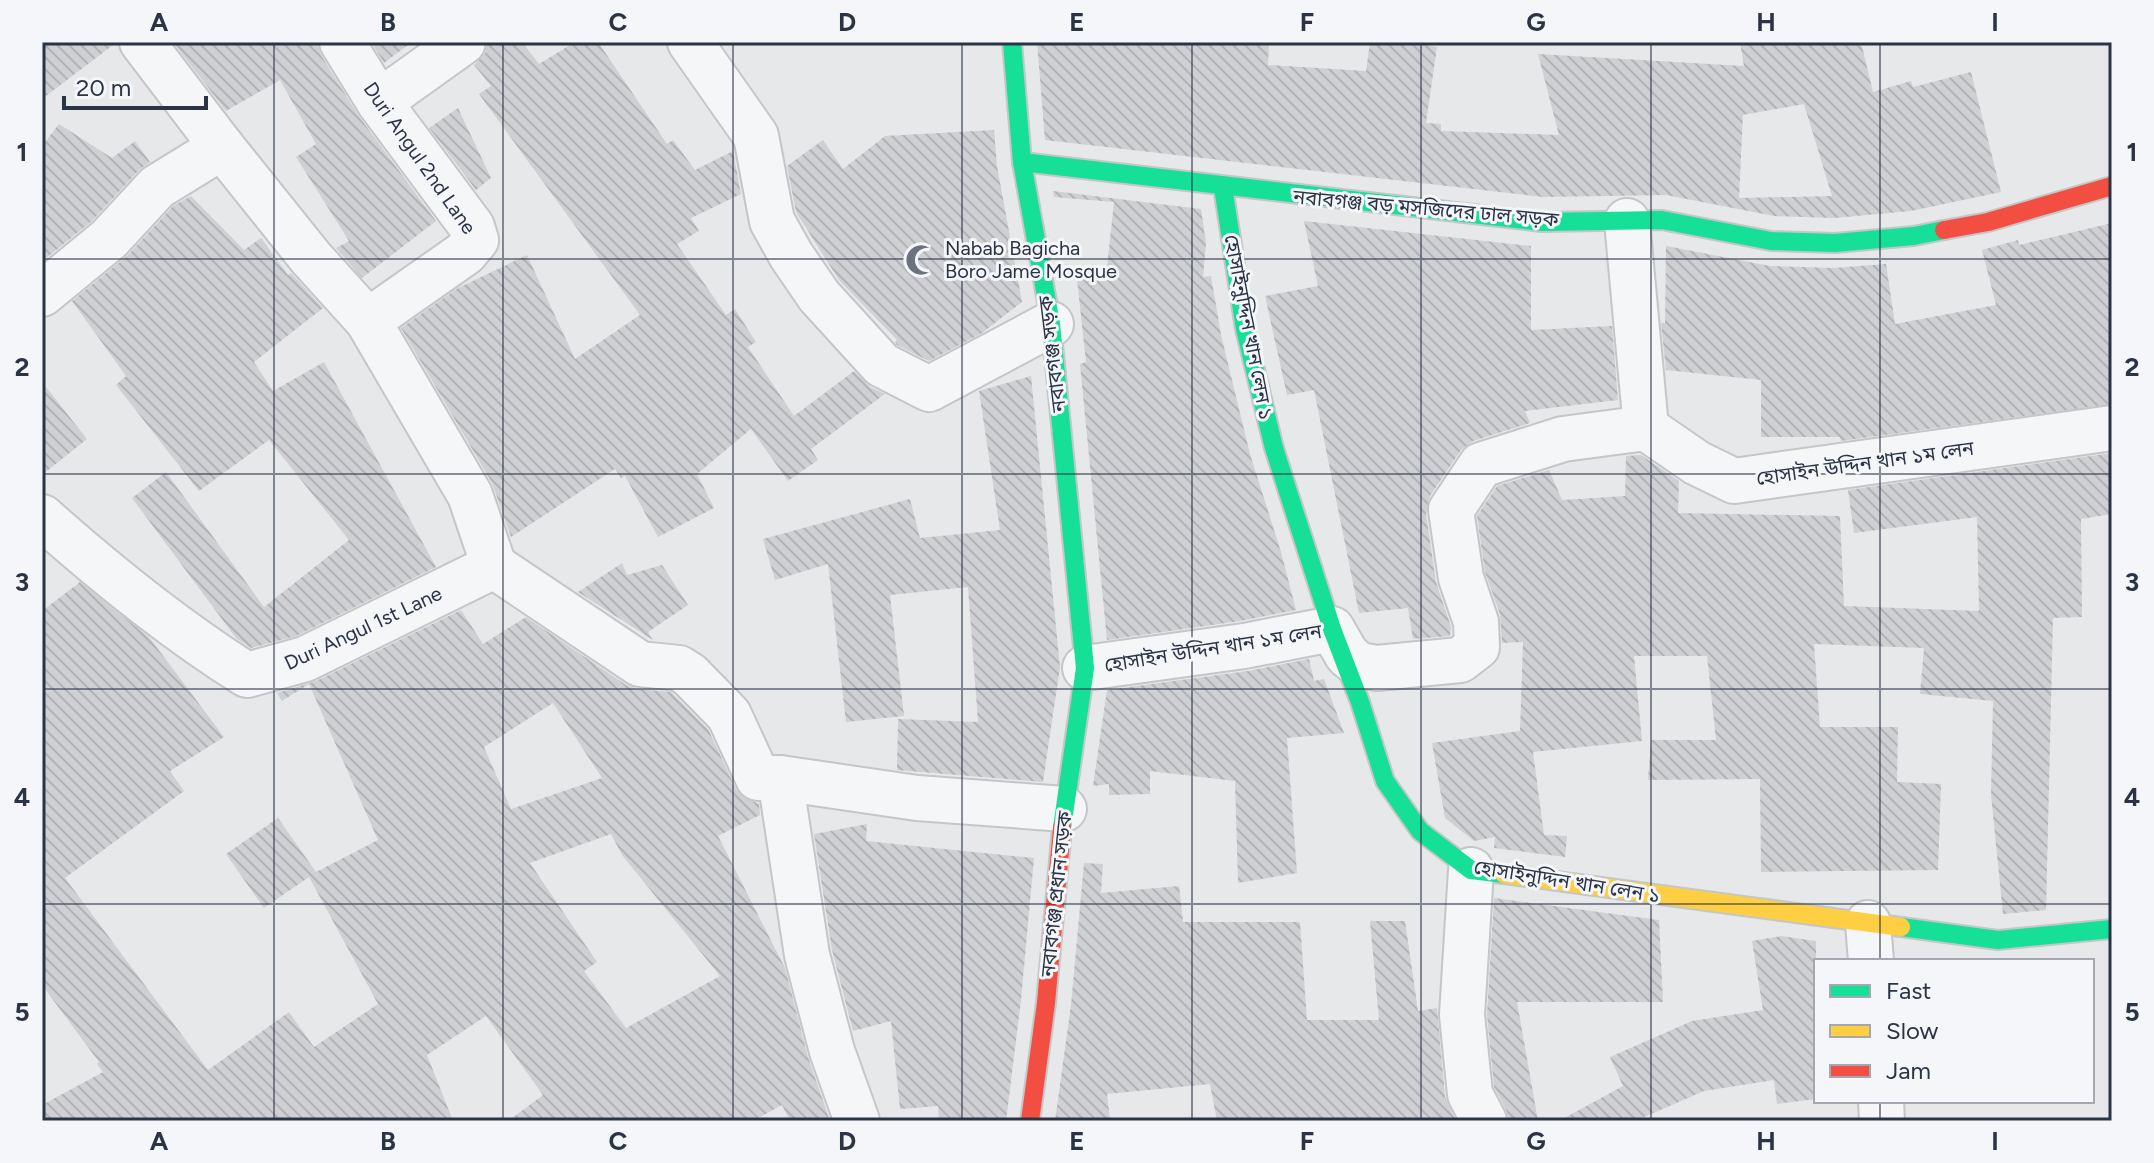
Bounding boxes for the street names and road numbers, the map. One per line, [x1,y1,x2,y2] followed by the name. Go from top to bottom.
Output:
[359,77,481,239] street label: Duri Angul 2nd Lane
[1291,184,1561,232] street label: নবাবগঞ্জ বড় মসজিদের ঢাল সড়ক
[1219,232,1279,422] street label: হোসাইনুদ্দিন খান লেন ১
[1033,294,1071,415] street label: নবাবগঞ্জ সড়ক
[1755,436,1976,490] street label: হোসাইন উদ্দিন খান ১ম লেন
[280,581,446,675] street label: Duri Angul 1st Lane
[1103,619,1324,677] street label: হোসাইন উদ্দিন খান ১ম লেন
[1035,809,1077,979] street label: নবাবগঞ্জ প্রধান সড়ক
[1472,854,1662,908] street label: হোসাইনুদ্দিন খান লেন ১

